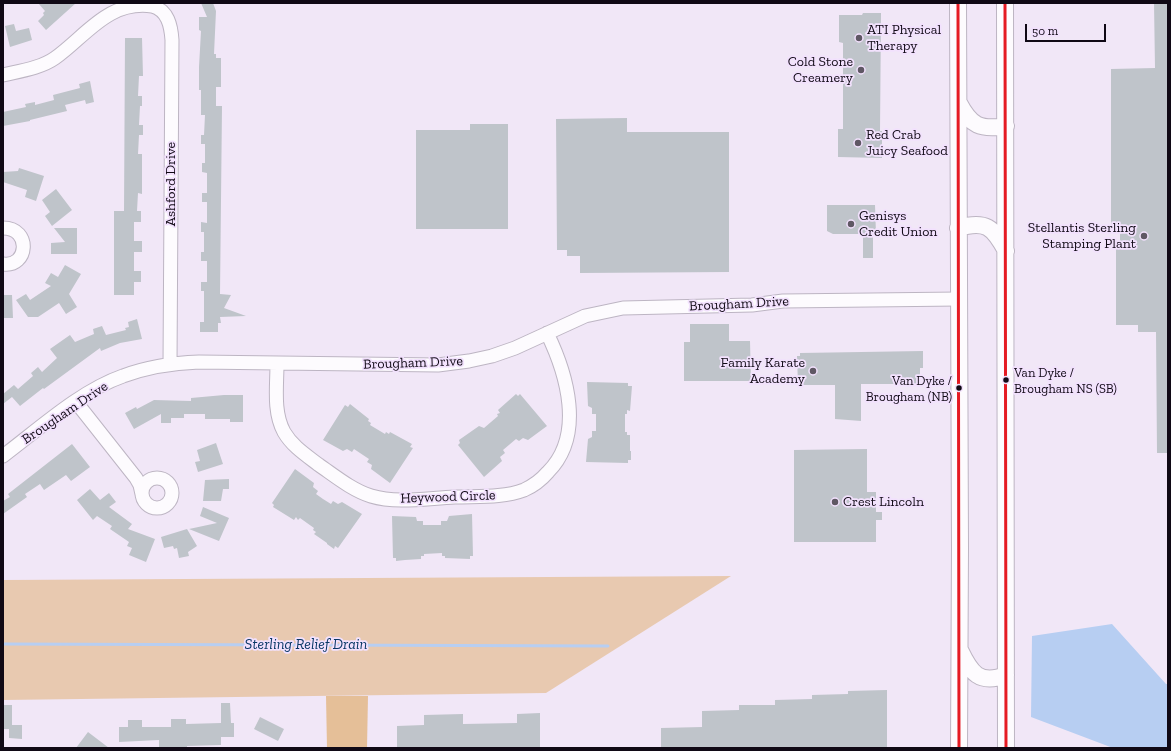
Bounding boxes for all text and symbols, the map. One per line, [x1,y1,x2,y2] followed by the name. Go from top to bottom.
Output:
[1027,16,1108,42] scale bar
[867,22,941,54] place label: ATI Physical Therapy
[1032,24,1058,38] text: 50 m
[854,33,864,43] marker: ATI Physical Therapy
[788,54,853,86] place label: Cold Stone Creamery
[856,65,866,75] marker: Cold Stone Creamery
[866,127,948,160] place label: Red Crab Juicy Seafood
[853,138,863,148] marker: Red Crab Juicy Seafood
[163,142,179,226] street label: Ashford Drive
[859,208,937,240] place label: Genisys Credit Union
[846,219,856,229] marker: Genisys Credit Union
[1028,220,1136,252] place label: Stellantis Sterling Stamping Plant
[1139,231,1149,241] marker: Stellantis Sterling Stamping Plant
[689,293,789,315] street label: Brougham Drive
[363,353,463,373] street label: Brougham Drive
[721,355,805,388] place label: Family Karate Academy
[1014,365,1117,396] place label: Van Dyke / Brougham NS (SB)
[808,366,818,376] marker: Family Karate Academy
[866,373,952,404] place label: Van Dyke / Brougham (NB)
[1001,375,1011,385] marker: Van Dyke / Brougham NS (SB)
[19,378,111,448] street label: Brougham Drive
[954,383,964,393] marker: Van Dyke / Brougham (NB)
[400,487,496,507] street label: Heywood Circle
[843,494,924,510] place label: Crest Lincoln
[830,497,840,507] marker: Crest Lincoln
[245,636,367,654] water label: Sterling Relief Drain

